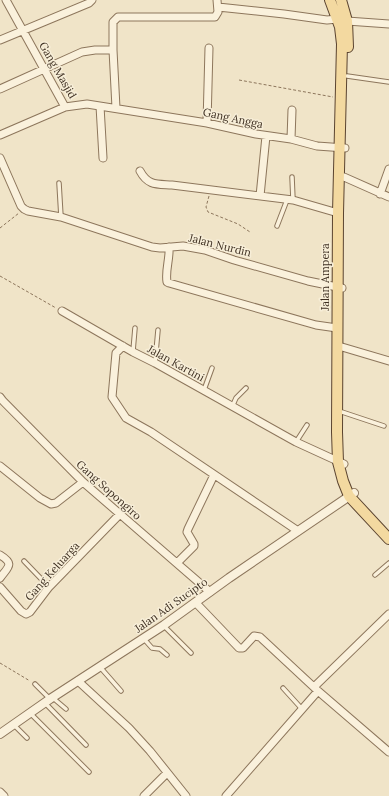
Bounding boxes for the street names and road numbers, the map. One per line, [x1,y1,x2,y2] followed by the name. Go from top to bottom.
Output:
[36,39,80,101] street label: Gang Masjid
[202,105,265,131] street label: Gang Angga
[186,230,253,260] street label: Jalan Nurdin
[318,243,332,312] street label: Jalan Ampera
[144,341,207,384] street label: Jalan Kartini
[74,457,144,523] street label: Gang Sopongiro
[22,538,82,603] street label: Gang Keluarga
[131,575,210,636] street label: Jalan Adi Sucipto

